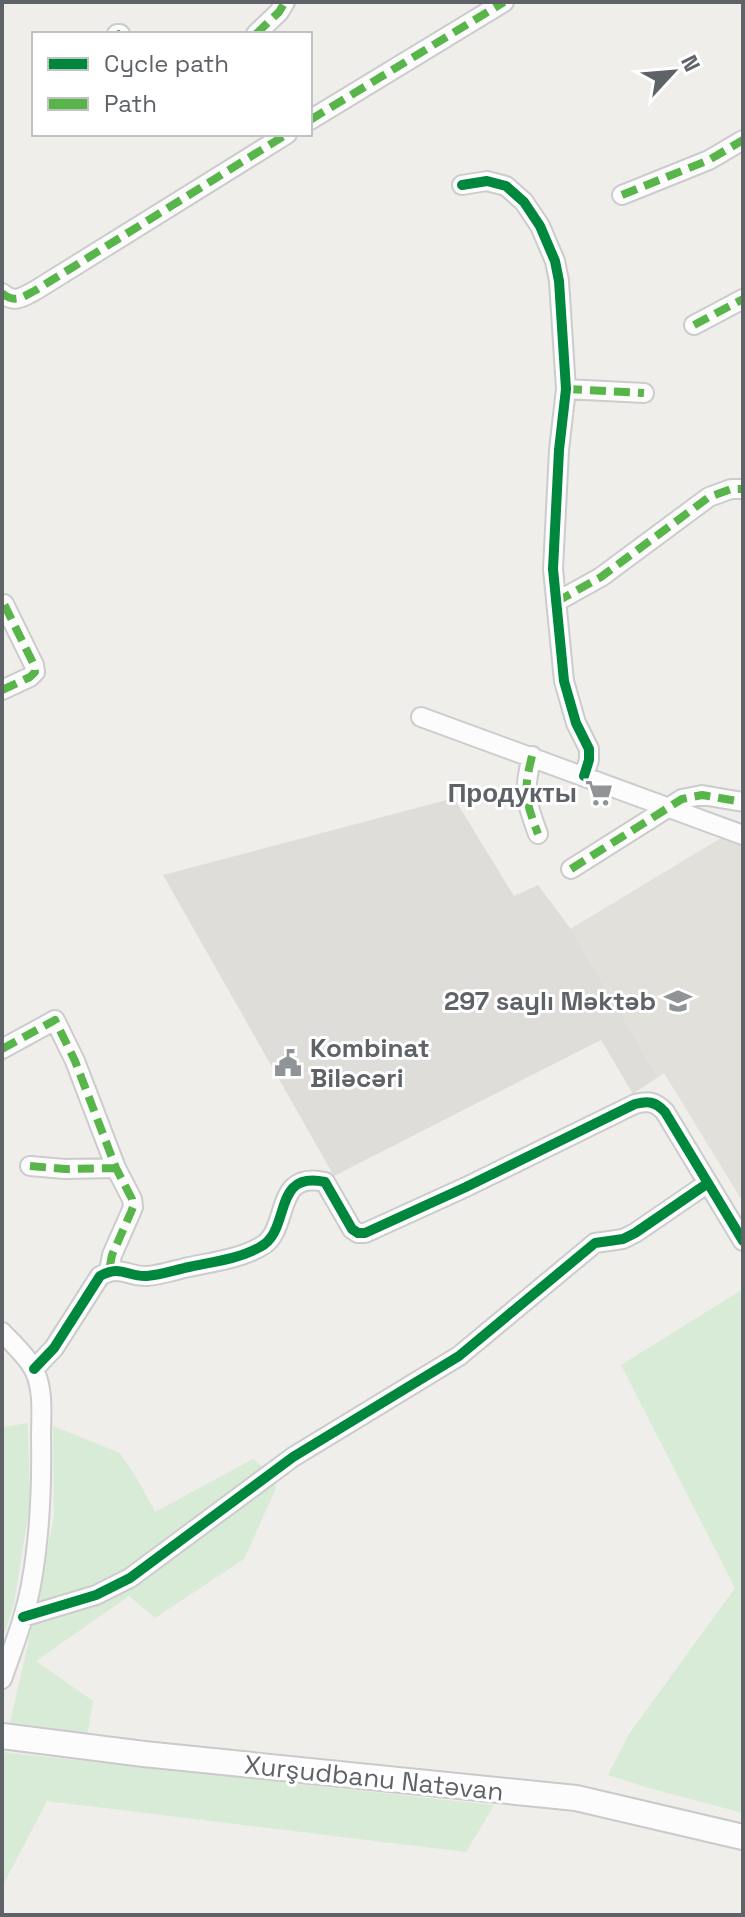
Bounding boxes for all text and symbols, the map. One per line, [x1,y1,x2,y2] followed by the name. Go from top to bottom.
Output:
[32,32,312,136] legend
[633,32,713,112] north arrow
[104,48,229,79] text: Cycle path
[675,50,707,76] text: N
[104,88,157,119] text: Path
[448,776,577,810] place label: Продукты
[584,778,614,808] supermarket icon: Продукты
[444,984,656,1018] place label: 297 saylı Məktəb
[663,986,693,1016] school or university icon: 297 saylı Məktəb
[310,1031,430,1095] place label: Kombinat Biləcəri
[273,1048,303,1078] public building icon: Kombinat Biləcəri
[243,1747,505,1809] street label: Xurşudbanu Natəvan

